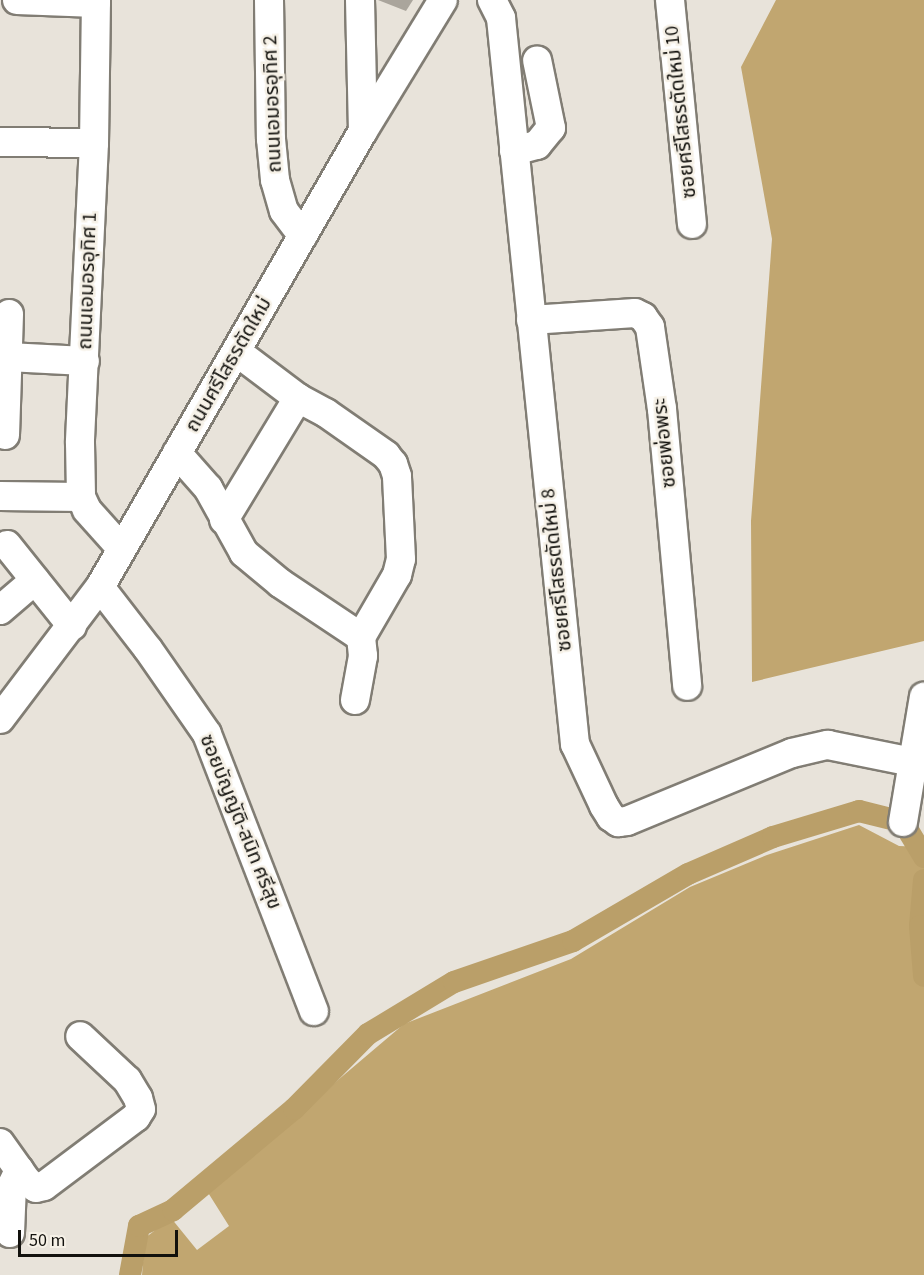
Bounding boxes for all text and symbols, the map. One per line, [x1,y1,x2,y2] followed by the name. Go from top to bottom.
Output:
[660,24,702,200] street label: ซอยศรีโสธรตัดใหม่ 10
[259,35,287,173] street label: ถนนเอมอรอุทิศ 2
[74,212,102,350] street label: ถนนเอมอรอุทิศ 1
[181,293,277,437] street label: ถนนศรีโสธรตัดใหม่
[648,397,682,489] street label: ซอยพ่อพระ
[537,487,577,653] street label: ซอยศรีโสธรตัดใหม่ 8
[194,731,286,913] street label: ซอยบัญญัติ-สนิท ศรีสุข
[21,1218,182,1256] scale bar
[29,1228,65,1253] text: 50 m

